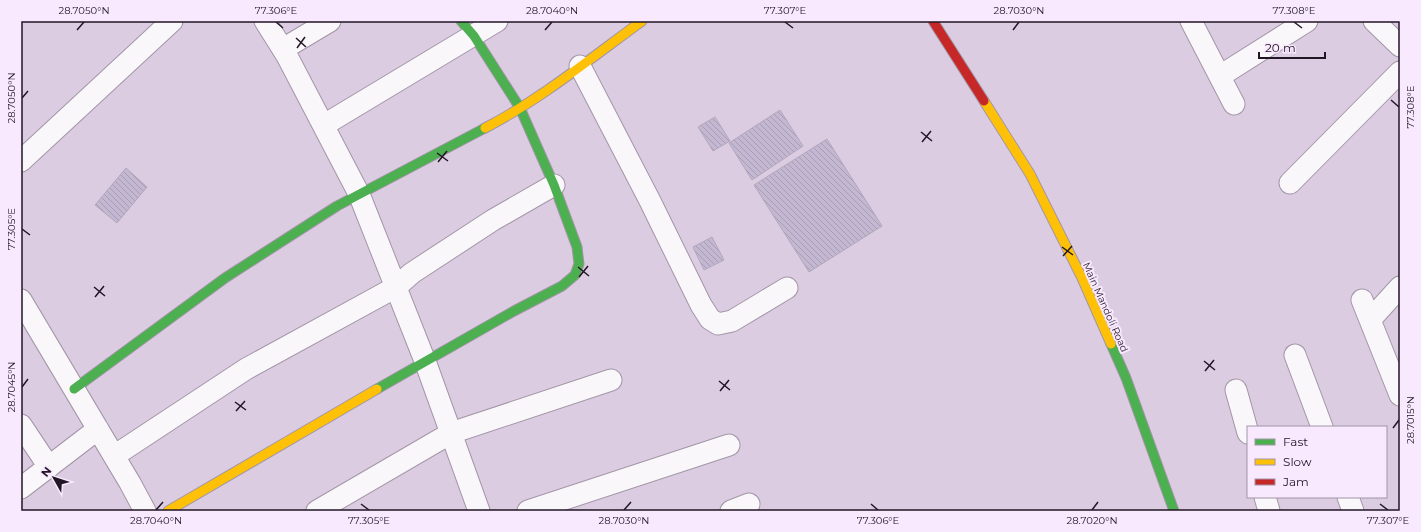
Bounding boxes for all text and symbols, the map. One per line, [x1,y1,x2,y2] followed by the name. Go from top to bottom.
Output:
[58,4,110,17] text: 28.7050°N
[255,4,298,17] text: 77.306°E
[526,4,578,17] text: 28.7040°N
[764,4,807,17] text: 77.307°E
[994,4,1044,17] text: 28.7030°N
[1273,4,1316,17] text: 77.308°E
[1259,34,1325,60] scale bar
[1265,40,1296,55] text: 20 m
[5,72,18,124] text: 28.7050°N
[1404,85,1417,129] text: 77.308°E
[5,208,18,250] text: 77.305°E
[1080,260,1131,354] street label: Main Mandoli Road
[5,362,18,412] text: 28.7045°N
[1404,396,1417,444] text: 28.7015°N
[1247,426,1387,498] legend
[1283,434,1308,449] text: Fast
[1283,454,1312,469] text: Slow
[34,458,74,498] north arrow
[38,464,54,480] text: N
[1282,474,1309,489] text: Jam
[130,514,182,527] text: 28.7040°N
[348,514,390,527] text: 77.305°E
[599,514,649,527] text: 28.7030°N
[857,514,900,527] text: 77.306°E
[1066,514,1118,527] text: 28.7020°N
[1367,514,1410,527] text: 77.307°E

